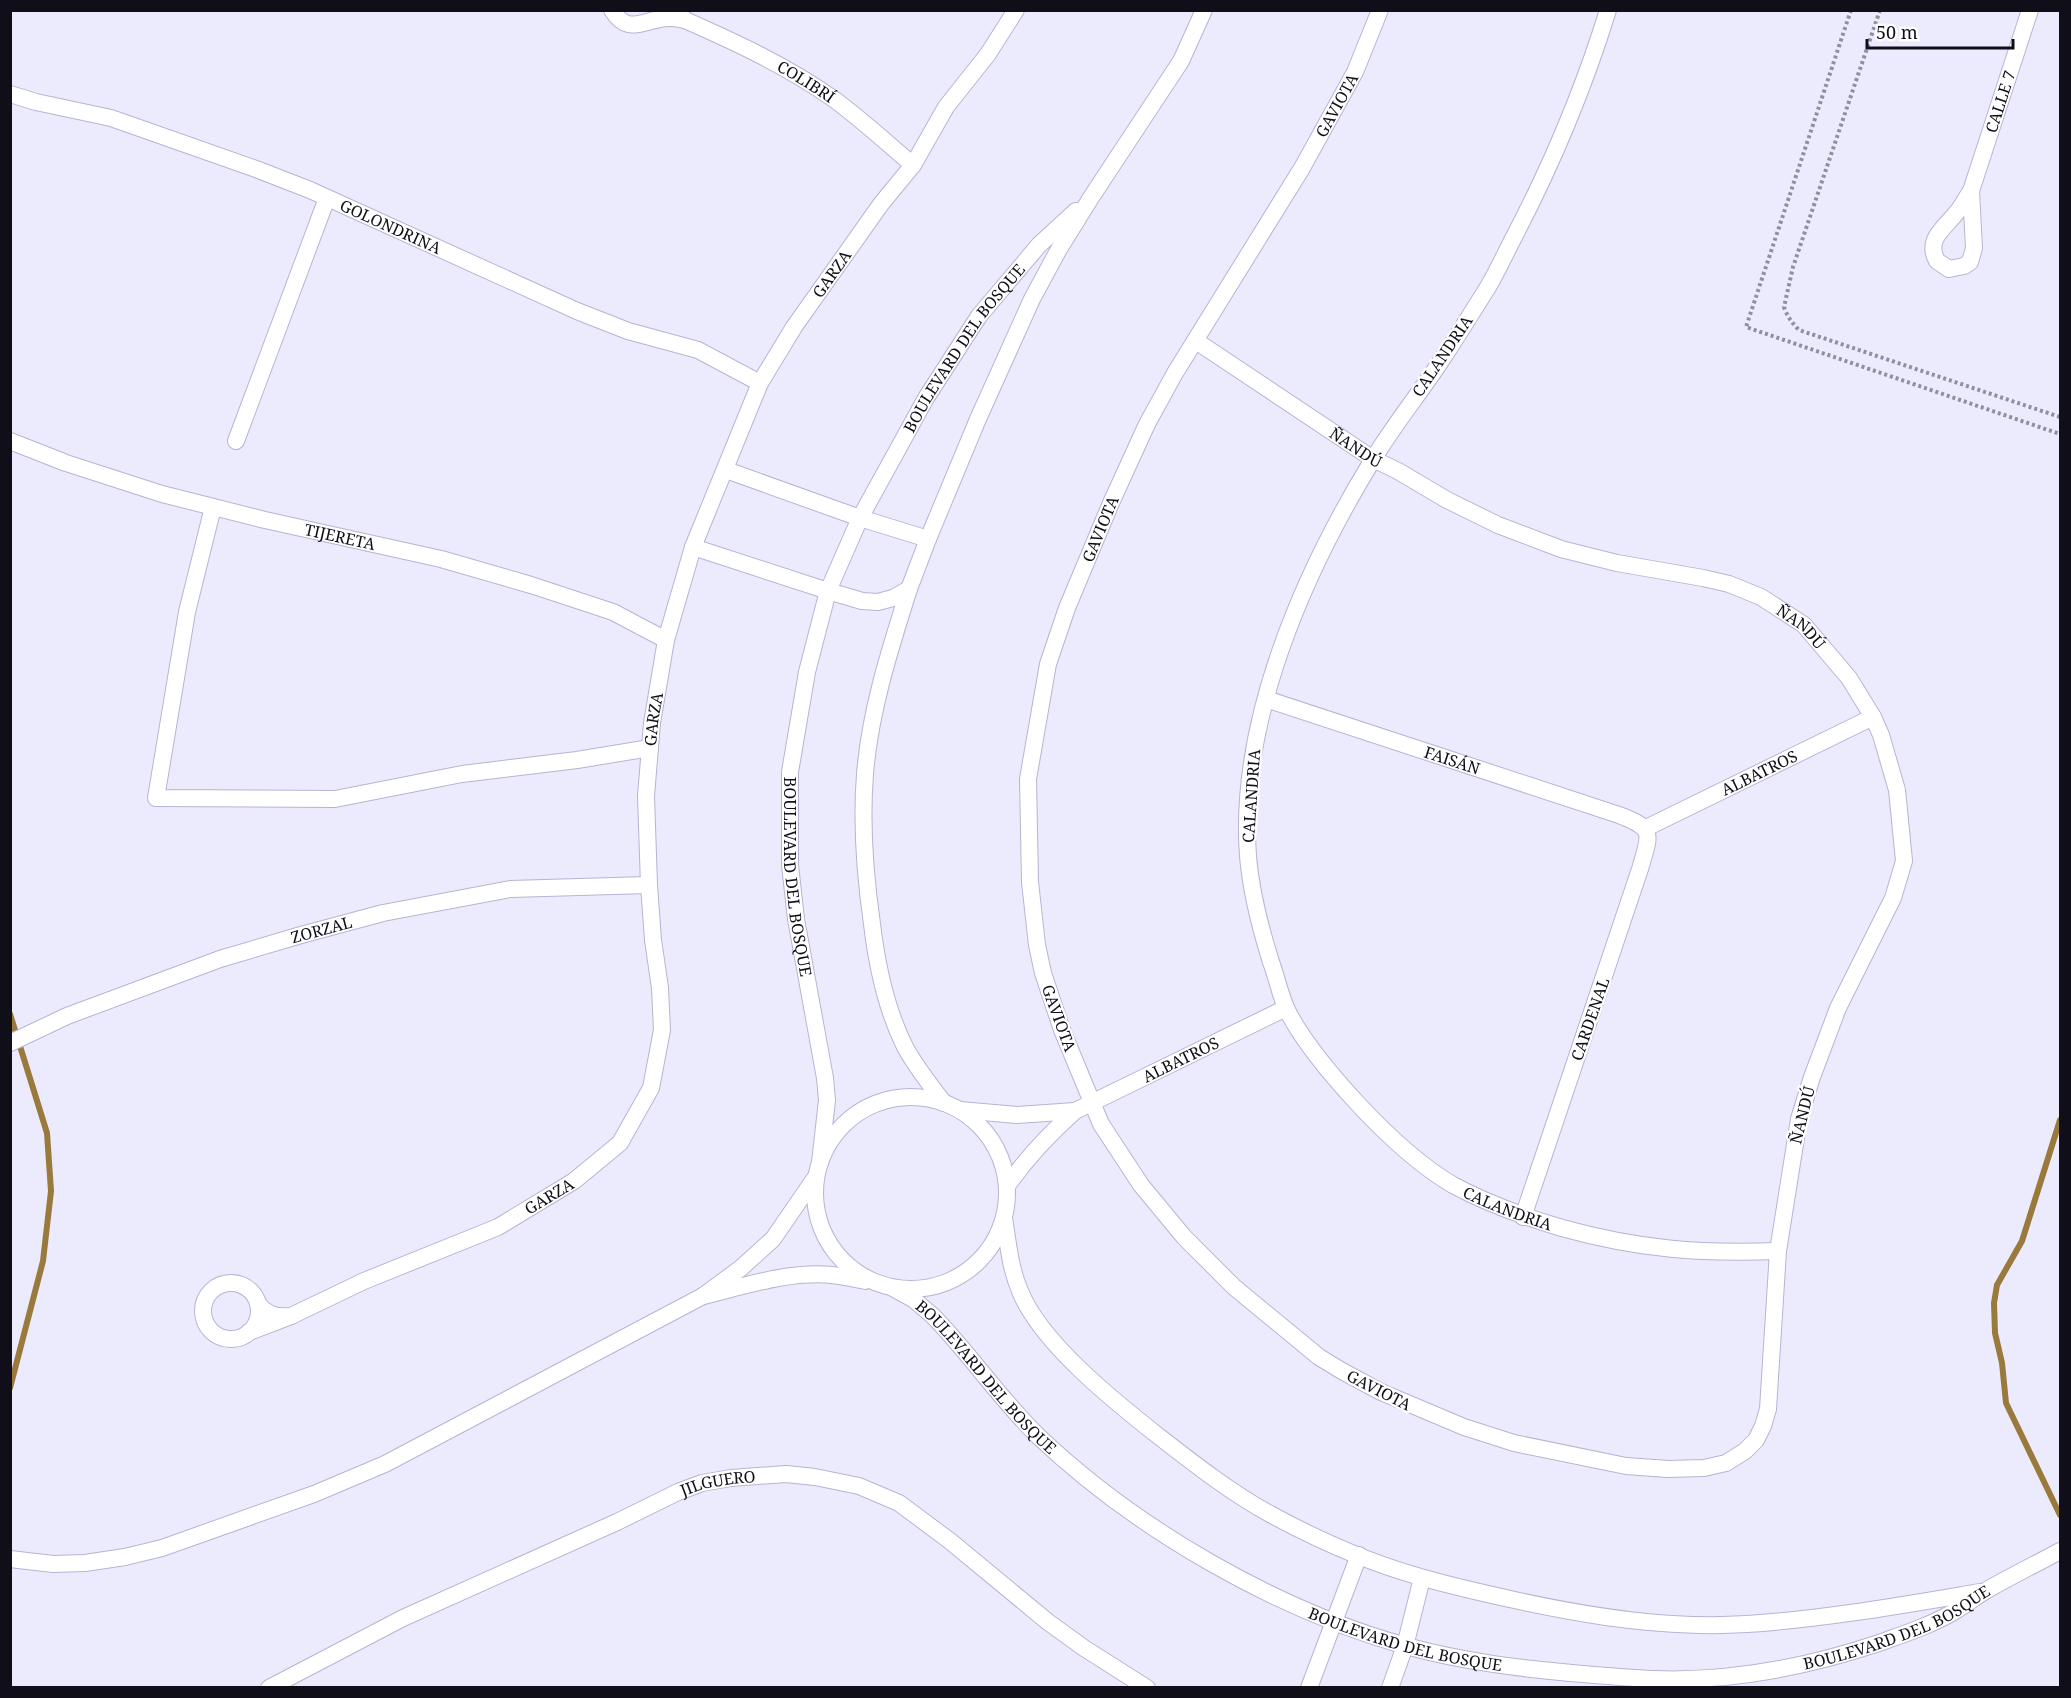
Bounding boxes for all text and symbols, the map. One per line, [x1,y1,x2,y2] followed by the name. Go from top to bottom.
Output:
[1867,12,2012,50] scale bar
[1876,20,1918,44] text: 50 m
[773,55,840,108] street label: COLIBRÍ
[1980,68,2021,136] street label: CALLE 7
[1310,69,1364,141] street label: GAVIOTA
[336,194,445,259] street label: GOLONDRINA
[807,245,857,302] street label: GARZA
[898,259,1030,436] street label: BOULEVARD DEL BOSQUE
[1407,310,1478,401] street label: CALANDRIA
[1325,422,1386,473] street label: ÑANDÚ
[1076,492,1124,565] street label: GAVIOTA
[302,518,378,555] street label: TIJERETA
[1772,599,1831,654] street label: ÑANDÚ
[639,690,668,747] street label: GARZA
[1422,741,1483,780] street label: FAISÁN
[1717,745,1801,801] street label: ALBATROS
[1237,748,1265,844] street label: CALANDRIA
[779,777,817,978] street label: BOULEVARD DEL BOSQUE
[288,911,355,948] street label: ZORZAL
[1565,974,1615,1064] street label: CARDENAL
[1037,981,1082,1055] street label: GAVIOTA
[1139,1032,1222,1087] street label: ALBATROS
[1784,1083,1820,1146] street label: ÑANDÚ
[520,1172,578,1220] street label: GARZA
[1459,1181,1555,1236] street label: CALANDRIA
[911,1295,1061,1459] street label: BOULEVARD DEL BOSQUE
[1343,1364,1416,1416] street label: GAVIOTA
[676,1465,756,1502] street label: JILGUERO
[1801,1580,1994,1675] street label: BOULEVARD DEL BOSQUE
[1305,1602,1504,1676] street label: BOULEVARD DEL BOSQUE

